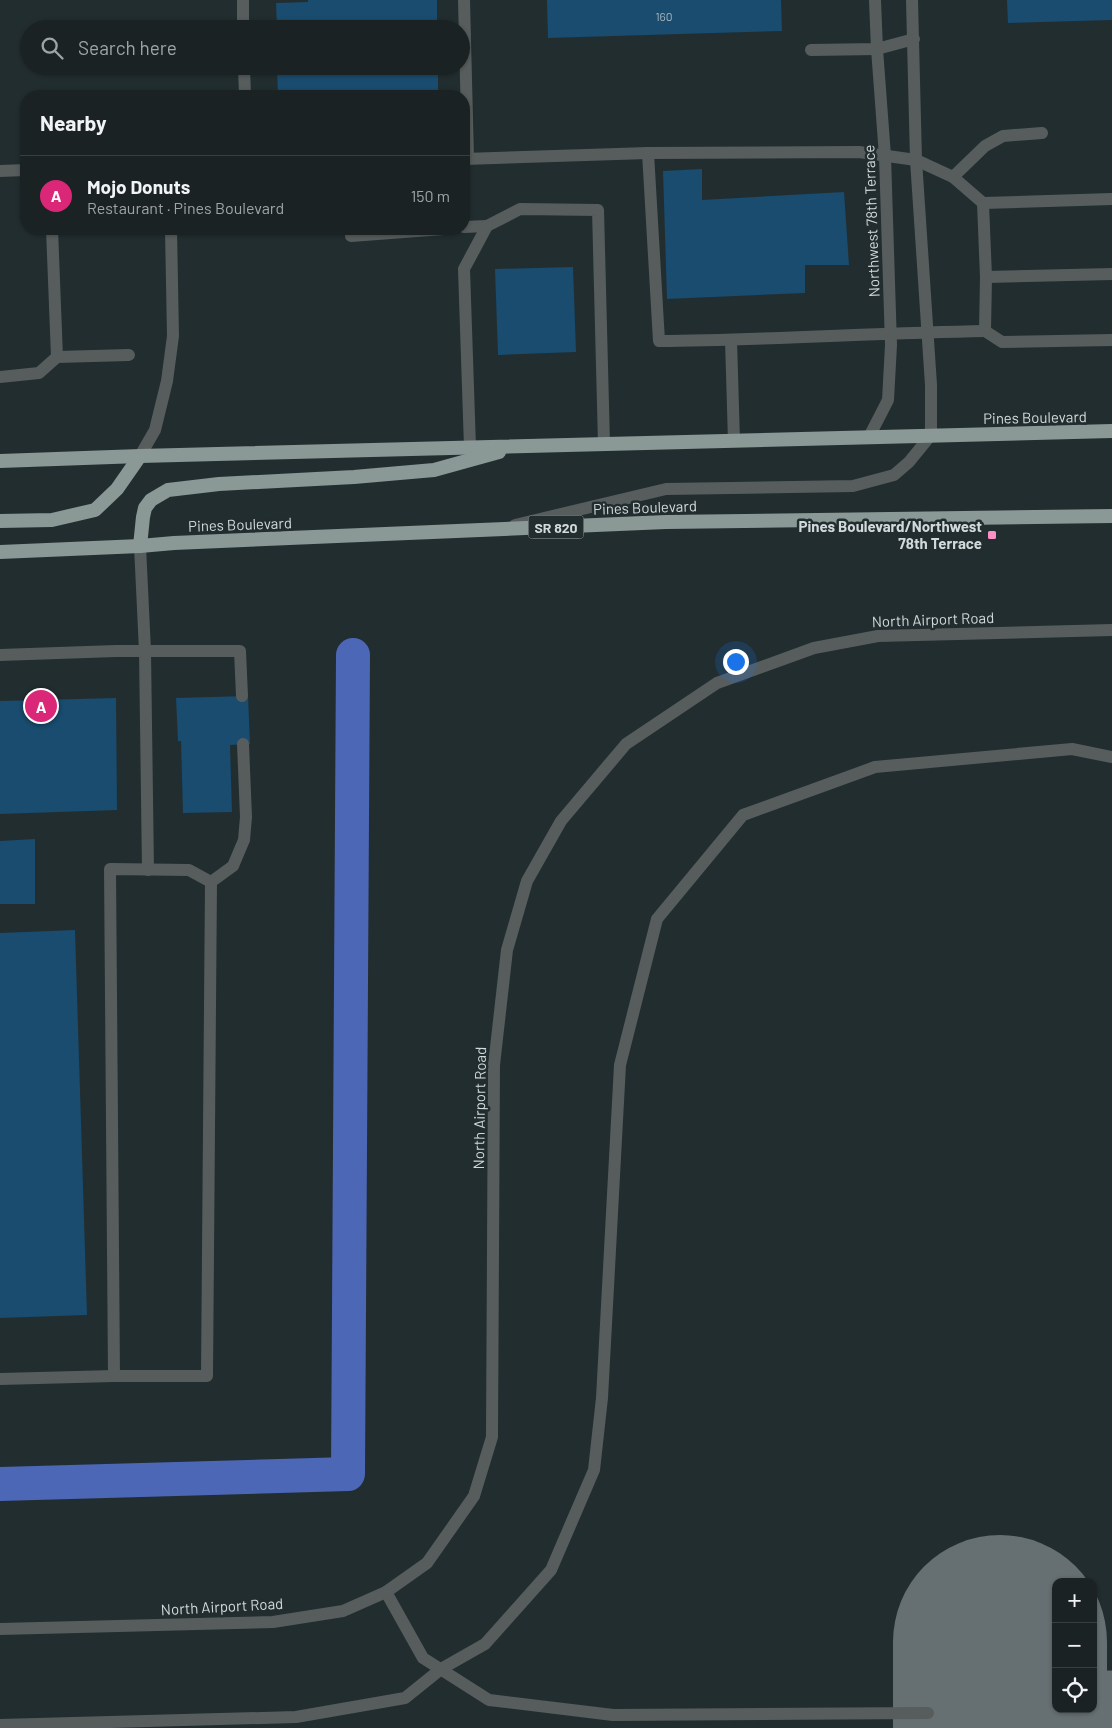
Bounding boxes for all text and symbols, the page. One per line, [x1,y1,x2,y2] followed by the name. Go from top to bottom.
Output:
[655,9,673,23] house number: 160
[20,20,470,75] search box
[38,34,66,62] icon: search
[78,36,177,59] text: Search here
[40,110,106,135] text: Nearby
[859,144,883,298] street label: Northwest 78th Terrace
[87,175,190,198] text: Mojo Donuts
[51,186,61,205] text: A
[411,186,450,205] text: 150 m
[87,198,284,217] text: Restaurant · Pines Boulevard
[983,407,1087,427] street label: Pines Boulevard
[593,496,697,518] street label: Pines Boulevard
[188,513,292,535] street label: Pines Boulevard
[528,516,584,538] road number: SR 820
[798,517,982,552] place label: Pines Boulevard/Northwest 78th Terrace
[986,529,998,541] marker: Pines Boulevard/Northwest 78th Terrace
[871,608,995,630] street label: North Airport Road
[723,649,749,675] your location
[25,687,57,725] pin: A
[469,1047,489,1169] street label: North Airport Road
[1052,1578,1097,1713] map controls
[1052,1578,1097,1623] button: +
[160,1594,284,1618] street label: North Airport Road
[1052,1623,1097,1668] button: −
[1052,1668,1097,1713] button: locate

